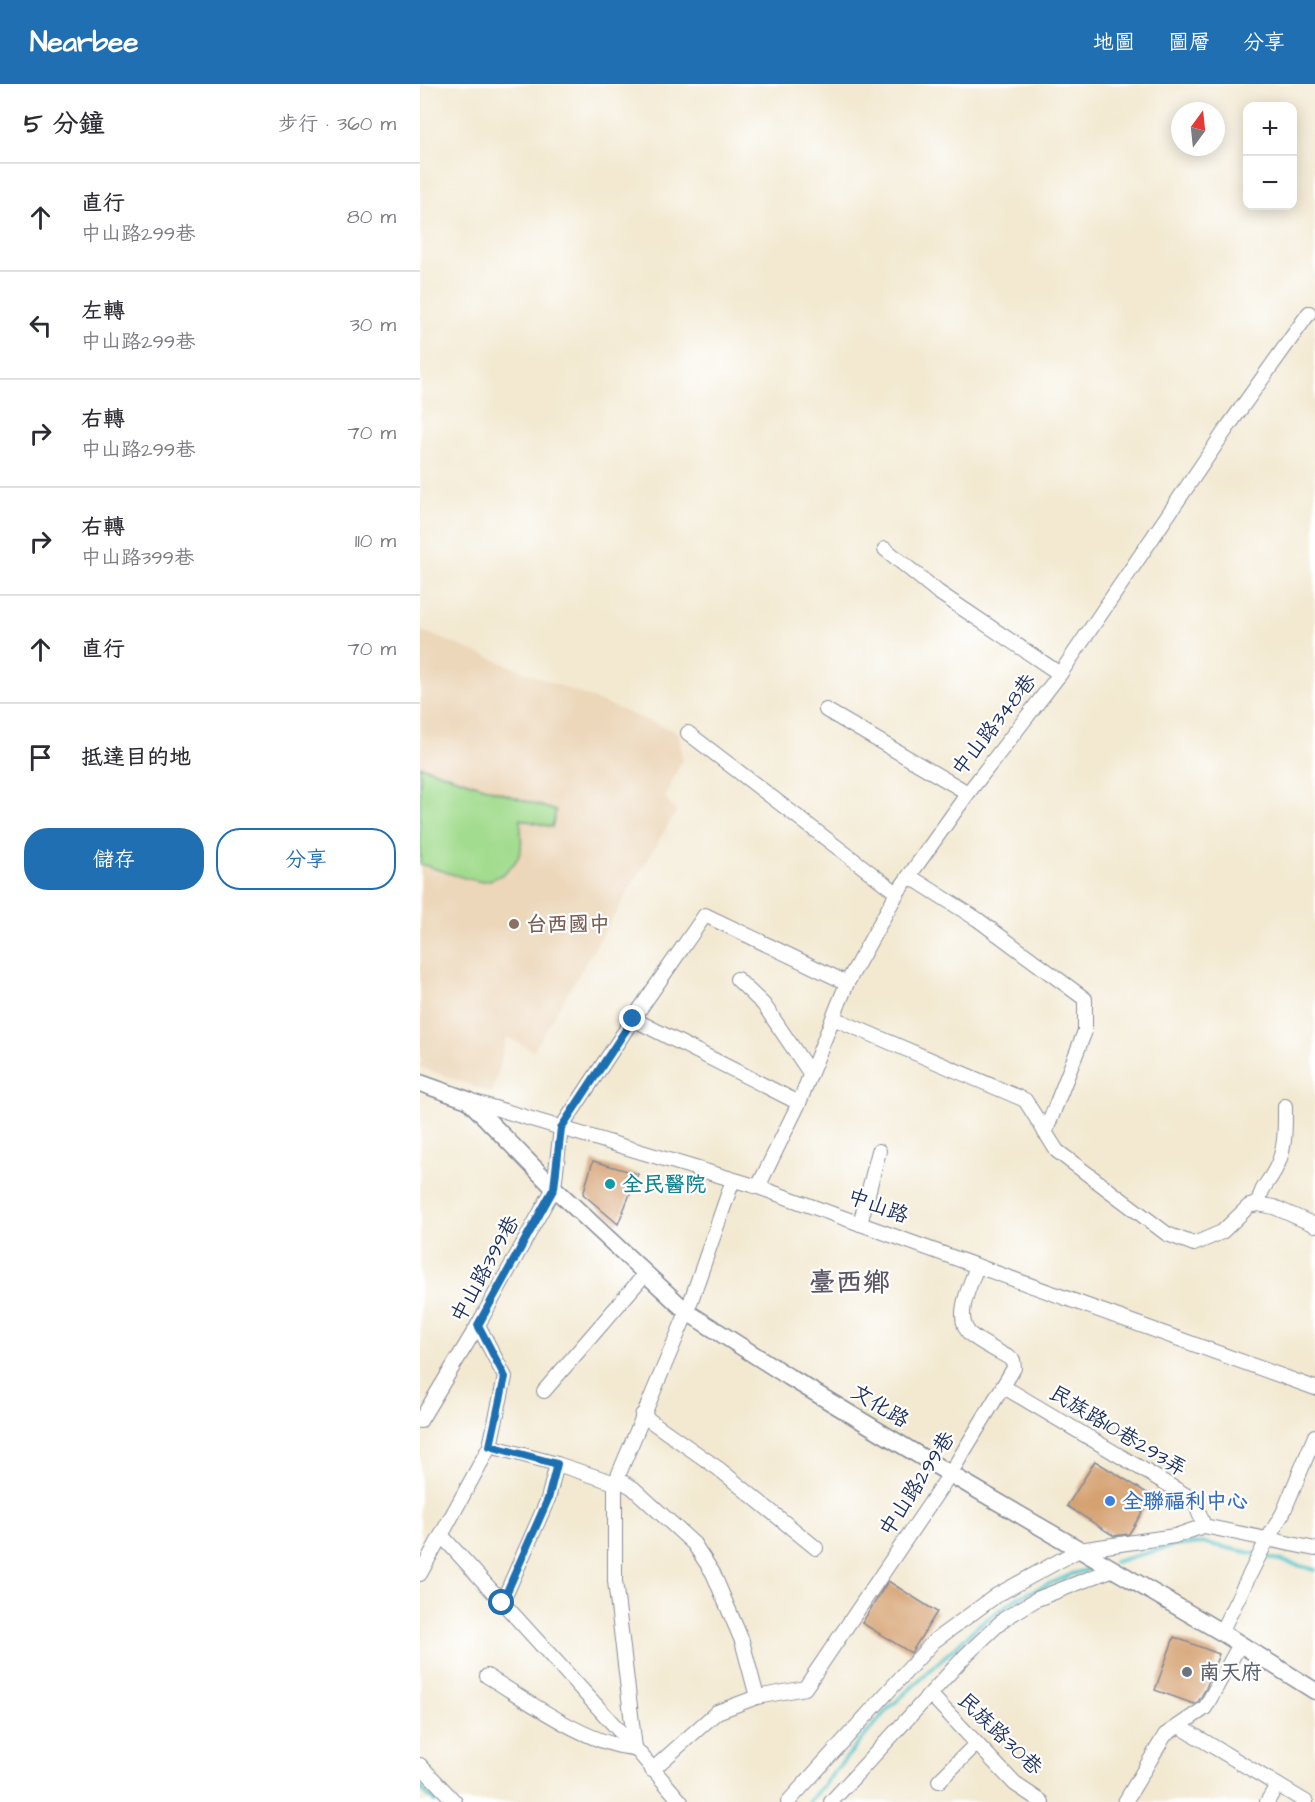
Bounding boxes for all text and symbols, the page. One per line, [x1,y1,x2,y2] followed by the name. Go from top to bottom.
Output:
[30,23,138,62] text: Nearbee
[1093,28,1135,57] text: 地圖
[1168,28,1210,57] text: 圖層
[1243,28,1285,57] text: 分享
[1171,102,1225,156] north arrow
[1243,102,1297,210] map controls
[1243,102,1297,156] button: +
[24,106,105,142] text: 5 分鐘
[278,110,396,138] text: 步行 · 360 m
[1243,156,1297,210] button: −
[81,188,125,219] text: 直行
[24,201,57,234] icon: ahead
[347,203,396,231] text: 80 m
[81,220,195,248] text: 中山路299巷
[81,296,125,327] text: 左轉
[24,309,57,342] icon: left
[350,311,396,339] text: 30 m
[81,328,195,356] text: 中山路299巷
[81,404,125,435] text: 右轉
[24,417,57,450] icon: right
[348,419,396,447] text: 70 m
[81,436,195,464] text: 中山路299巷
[81,512,125,543] text: 右轉
[24,525,57,558] icon: right
[355,527,396,555] text: 110 m
[81,544,194,572] text: 中山路399巷
[24,633,57,666] icon: ahead
[81,634,125,665] text: 直行
[348,635,396,663] text: 70 m
[945,668,1043,782] street label: 中山路348巷
[24,741,57,774] icon: arrive
[81,742,191,773] text: 抵達目的地
[24,828,204,890] button: 儲存
[216,828,396,890] button: 分享
[526,910,610,939] place label: 台西國中
[507,917,521,931] marker: 台西國中
[619,1005,645,1031] route end
[622,1170,706,1199] place label: 全民醫院
[603,1177,617,1191] marker: 全民醫院
[843,1182,913,1230] street label: 中山路
[444,1210,526,1328] street label: 中山路399巷
[809,1264,890,1302] district label: 臺西鄉
[846,1377,914,1435] street label: 文化路
[1044,1379,1192,1483] street label: 民族路10巷293弄
[872,1426,962,1542] street label: 中山路299巷
[1122,1487,1248,1516] place label: 全聯福利中心
[1103,1494,1117,1508] marker: 全聯福利中心
[488,1589,514,1615] route start
[1199,1658,1262,1687] place label: 南天府
[1180,1665,1194,1679] marker: 南天府
[951,1686,1049,1782] street label: 民族路30巷

